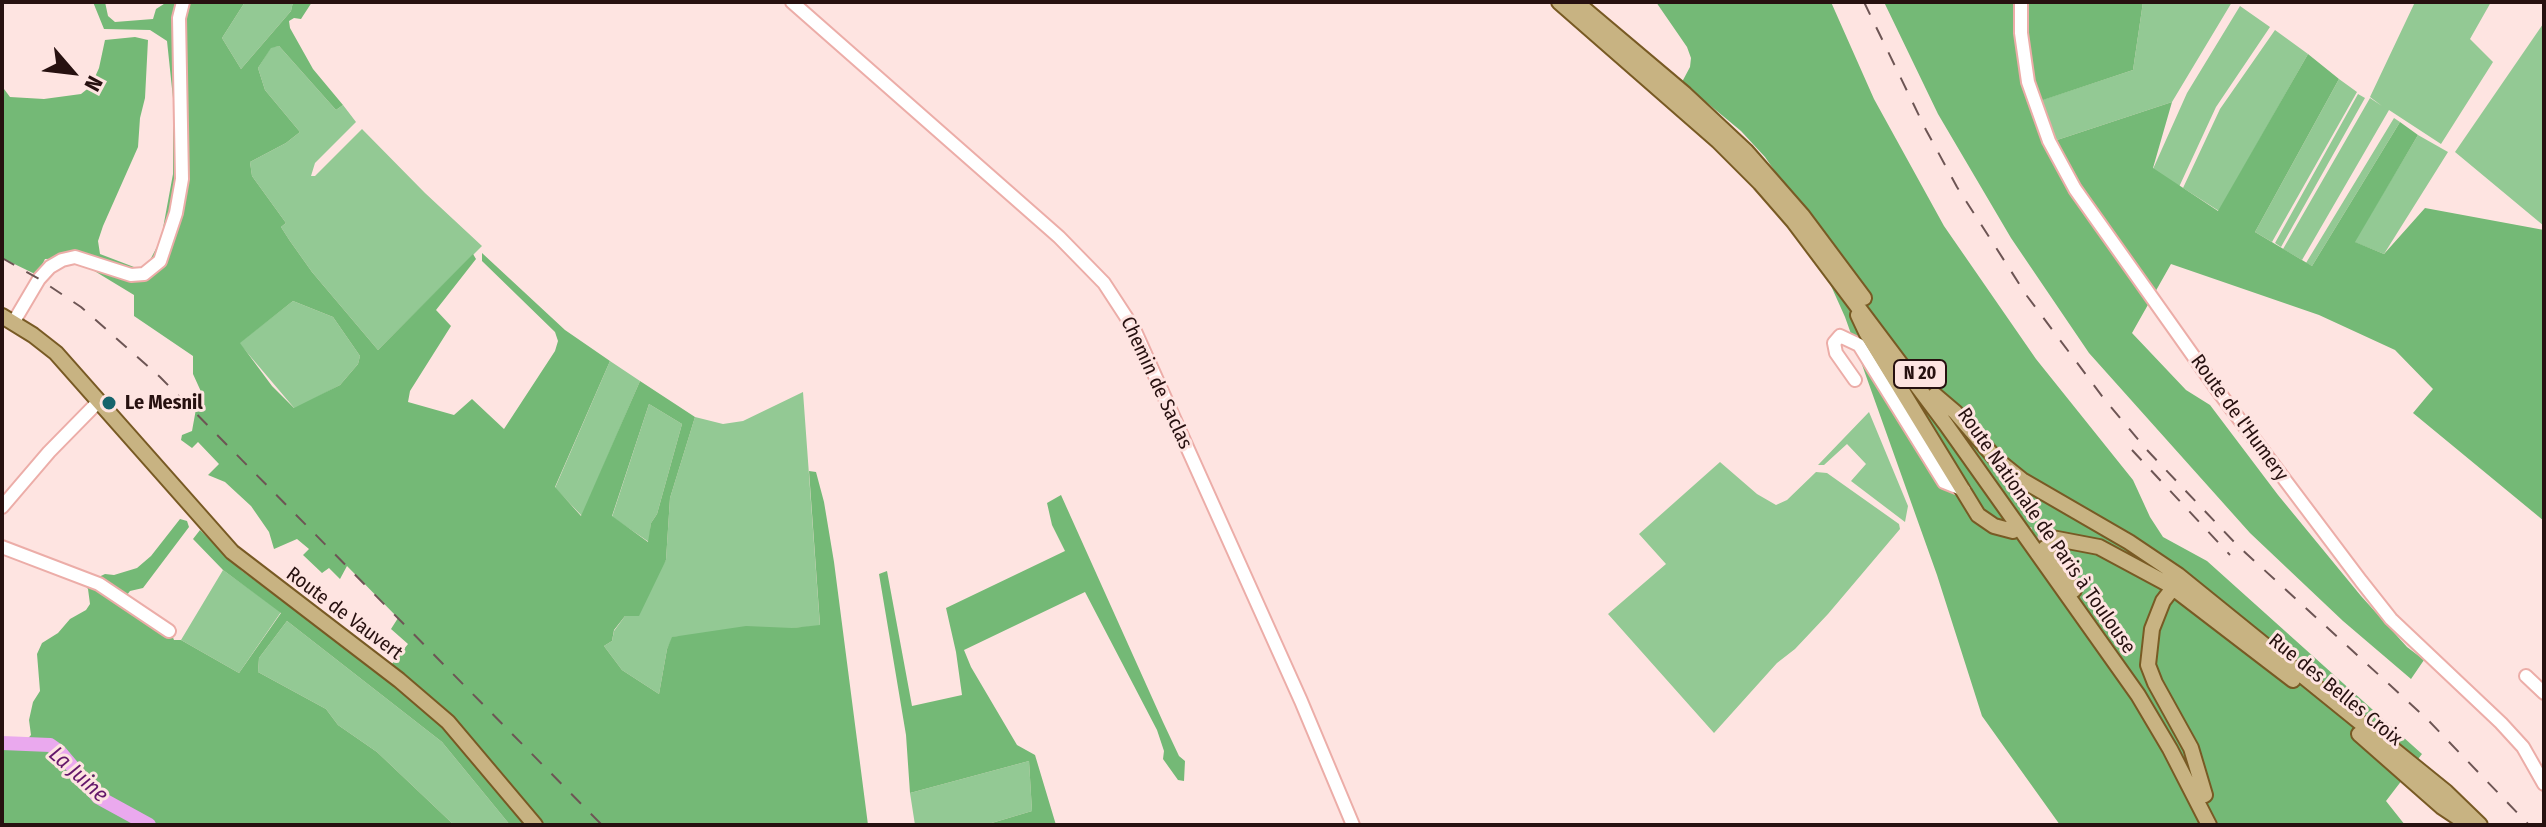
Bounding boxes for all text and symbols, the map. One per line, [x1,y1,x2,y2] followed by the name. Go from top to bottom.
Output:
[32,32,112,112] north arrow
[79,71,109,96] text: N
[1115,313,1197,453] street label: Chemin de Saclas
[2185,350,2293,486] street label: Route de l'Humery
[1894,360,1946,388] road number: N 20
[125,391,203,415] place label: Le Mesnil
[100,394,118,412] marker: Le Mesnil
[1952,404,2140,658] street label: Route Nationale de Paris à Toulouse
[281,562,407,666] street label: Route de Vauvert
[2263,629,2407,751] street label: Rue des Belles Croix
[43,742,113,808] water label: La Juine

